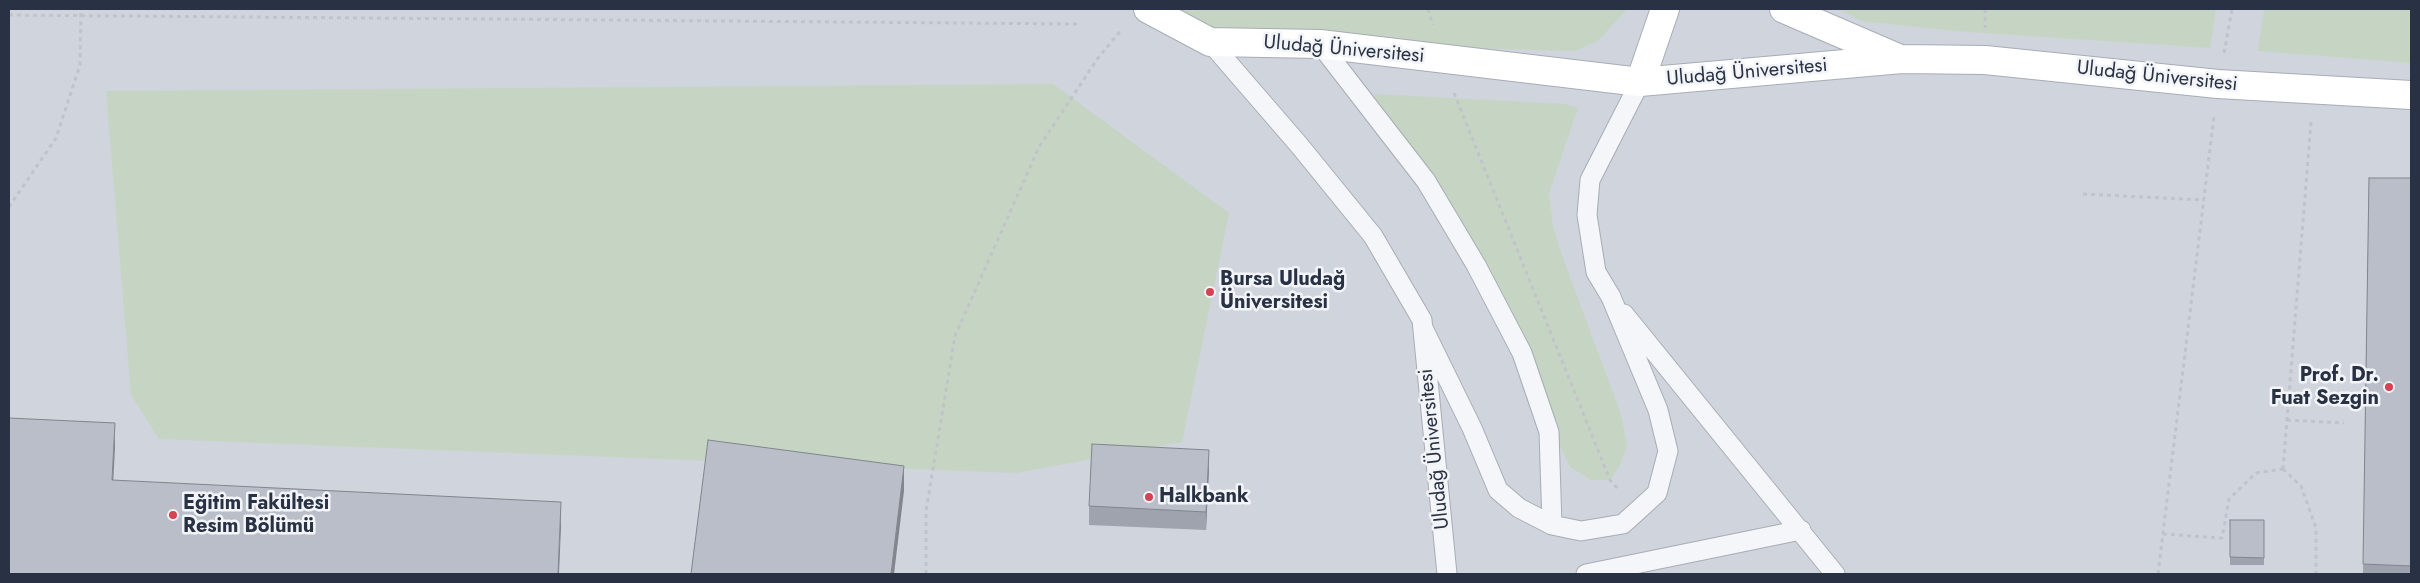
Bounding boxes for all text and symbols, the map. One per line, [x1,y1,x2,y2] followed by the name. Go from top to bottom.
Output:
[1262,31,1426,69] street label: Uludağ Üniversitesi
[1665,54,1829,92] street label: Uludağ Üniversitesi
[2075,57,2239,97] street label: Uludağ Üniversitesi
[1220,268,1345,315] place label: Bursa Uludağ Üniversitesi
[1204,286,1216,298] marker: Bursa Uludağ Üniversitesi
[2271,364,2379,411] place label: Prof. Dr. Fuat Sezgin
[1415,367,1455,531] street label: Uludağ Üniversitesi
[2383,381,2395,393] marker: Prof. Dr. Fuat Sezgin
[1159,485,1249,509] place label: Halkbank
[1143,491,1155,503] marker: Halkbank
[183,492,329,539] place label: Eğitim Fakültesi Resim Bölümü
[167,509,179,521] marker: Eğitim Fakültesi Resim Bölümü

